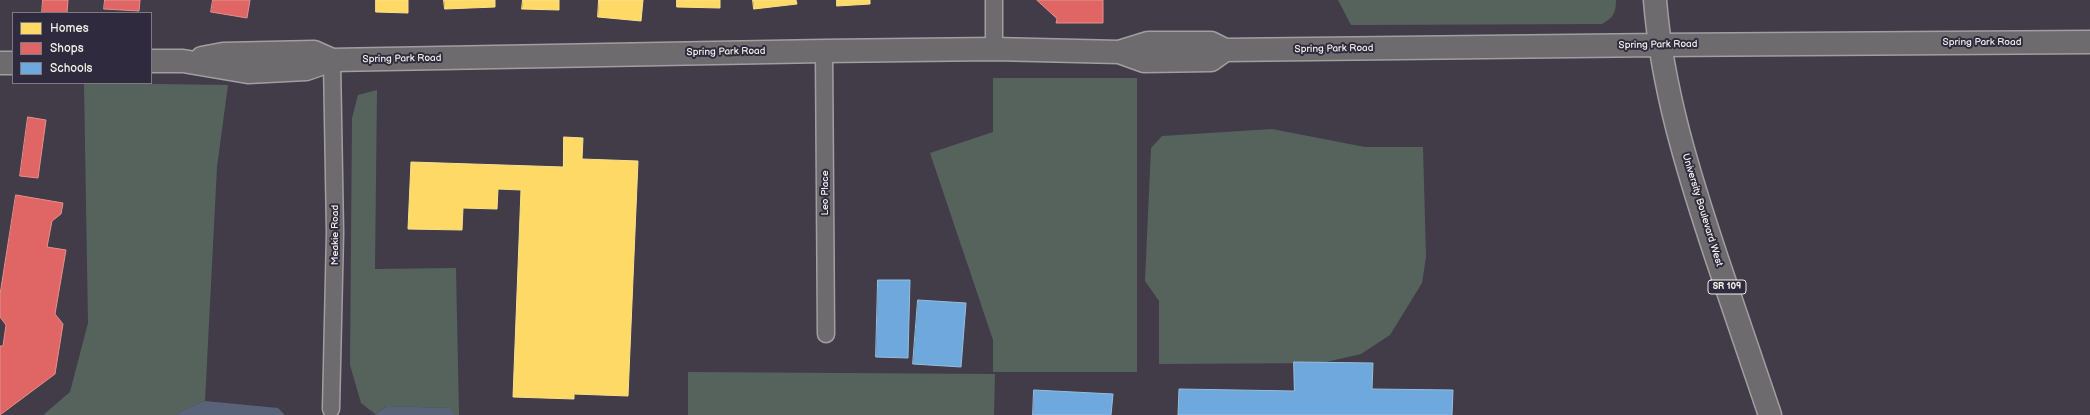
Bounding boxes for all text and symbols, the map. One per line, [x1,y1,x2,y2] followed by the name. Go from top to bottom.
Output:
[12,12,152,84] legend
[50,21,89,36] text: Homes
[1943,36,2021,48] street label: Spring Park Road
[1618,38,1698,52] street label: Spring Park Road
[50,41,84,56] text: Shops
[1294,42,1374,56] street label: Spring Park Road
[686,45,766,59] street label: Spring Park Road
[362,52,442,66] street label: Spring Park Road
[50,61,93,76] text: Schools
[1679,152,1725,268] street label: University Boulevard West
[819,170,831,216] street label: Leo Place
[329,205,341,265] street label: Meakie Road
[1708,280,1746,294] road number: SR 109

